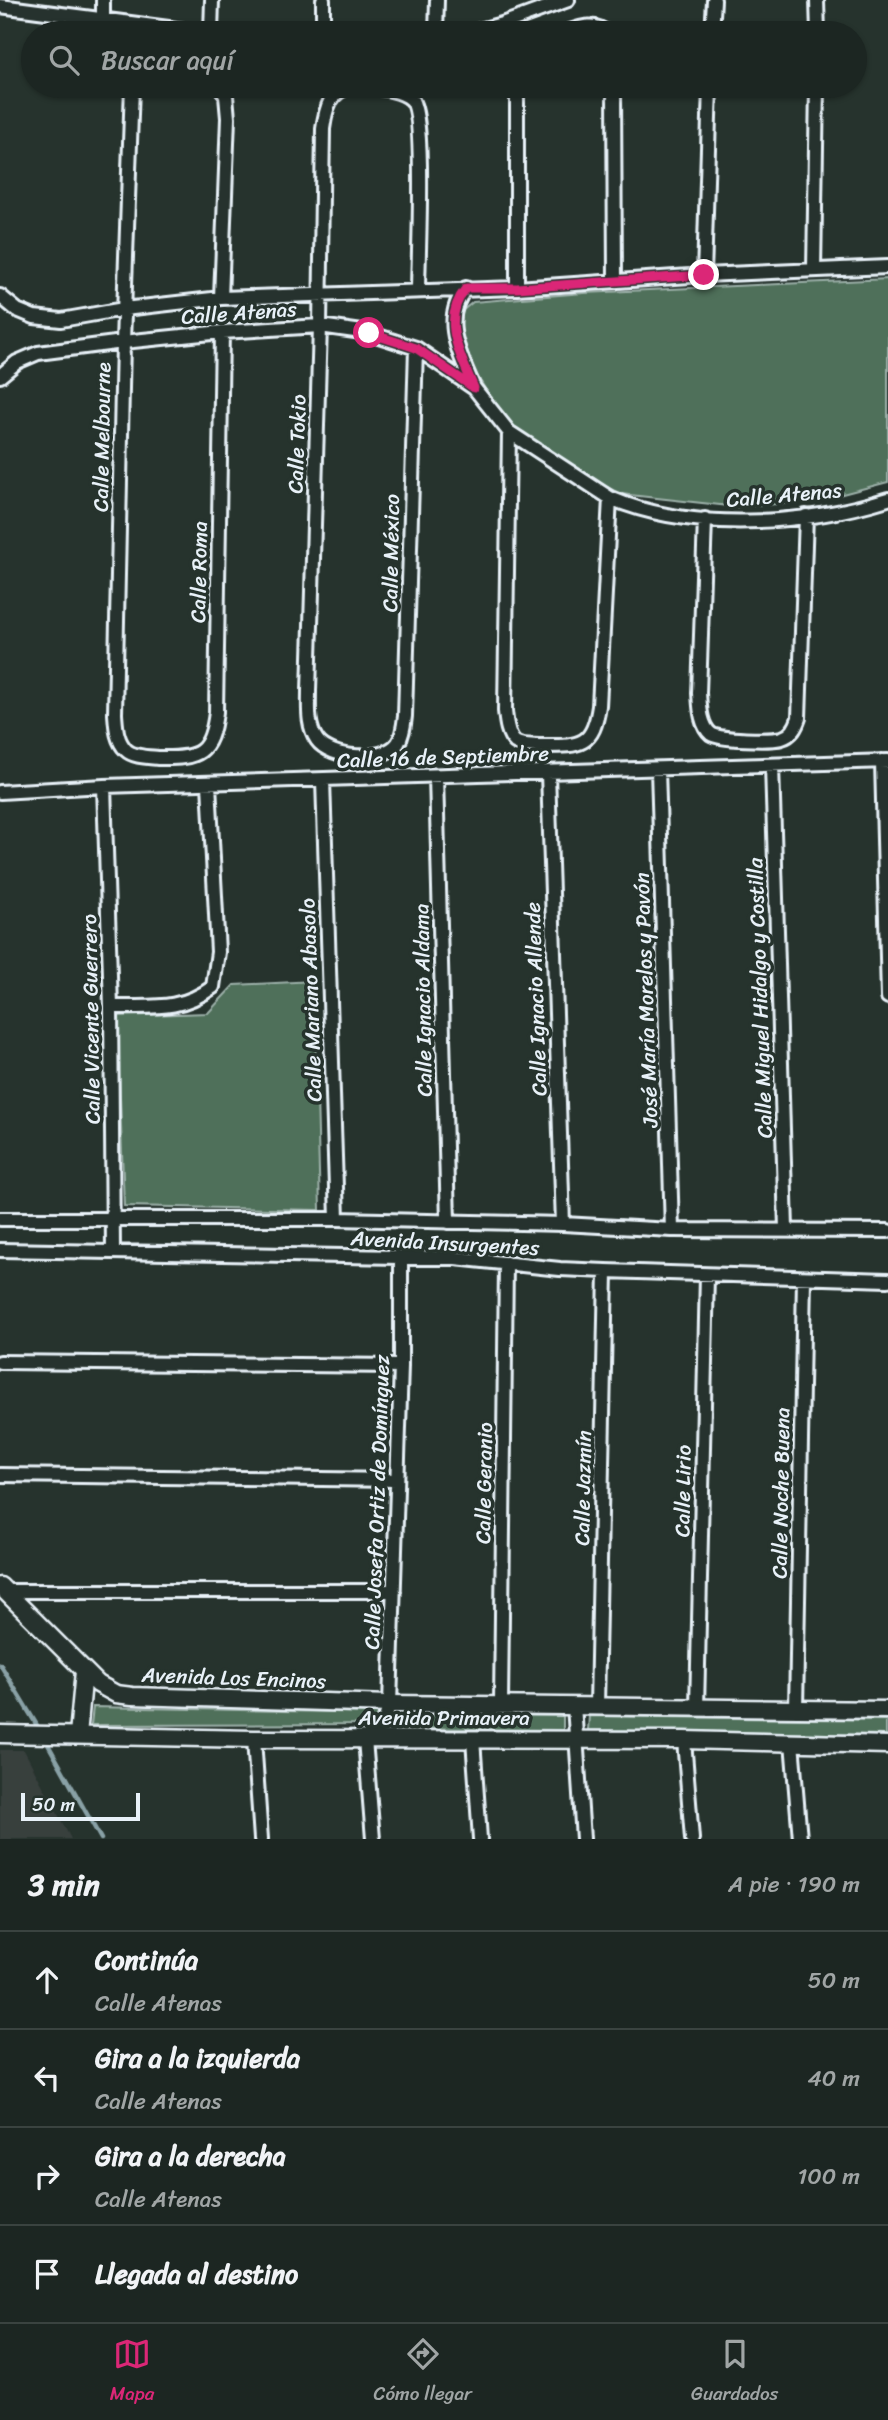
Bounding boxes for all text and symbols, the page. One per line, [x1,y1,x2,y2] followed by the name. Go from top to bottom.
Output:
[21,21,867,98] search box
[101,37,234,83] text: Buscar aquí
[45,41,83,79] icon: search
[688,259,719,290] route end
[180,290,298,336] street label: Calle Atenas
[353,317,384,348] route start
[82,362,122,512] street label: Calle Melbourne
[276,393,318,494] street label: Calle Tokio
[725,471,844,519] street label: Calle Atenas
[371,493,411,612] street label: Calle México
[179,520,219,623] street label: Calle Roma
[336,734,550,780] street label: Calle 16 de Septiembre
[736,857,784,1139] street label: Calle Miguel Hidalgo y Costilla
[623,872,669,1129] street label: José María Morelos y Pavón
[288,898,334,1102] street label: Calle Mariano Abasolo
[514,901,558,1097] street label: Calle Ignacio Allende
[402,903,444,1097] street label: Calle Ignacio Aldama
[70,914,112,1124] street label: Calle Vicente Guerrero
[349,1219,541,1267] street label: Avenida Insurgentes
[353,1354,401,1650] street label: Calle Josefa Ortiz de Domínguez
[761,1406,802,1579] street label: Calle Noche Buena
[464,1422,504,1544] street label: Calle Geranio
[563,1430,603,1546] street label: Calle Jazmín
[663,1444,703,1538] street label: Calle Lirio
[140,1656,327,1700] street label: Avenida Los Encinos
[357,1699,530,1737] street label: Avenida Primavera
[32,1788,75,1821] text: 50 m
[21,1790,140,1822] scale bar
[28,1858,100,1912] text: 3 min
[728,1864,860,1905] text: A pie · 190 m
[95,1937,198,1983] text: Continúa
[808,1960,860,2001] text: 50 m
[28,1961,66,1999] icon: ahead
[95,1983,222,2024] text: Calle Atenas
[95,2035,300,2081] text: Gira a la izquierda
[807,2058,860,2099] text: 40 m
[28,2059,66,2097] icon: left
[95,2081,222,2122] text: Calle Atenas
[95,2133,286,2179] text: Gira a la derecha
[797,2156,860,2197] text: 100 m
[28,2157,66,2195] icon: right
[95,2179,222,2220] text: Calle Atenas
[95,2251,298,2297] text: Llegada al destino
[28,2255,66,2293] icon: arrive
[110,2335,154,2410] tab: Mapa
[374,2335,472,2410] tab: Cómo llegar
[691,2335,778,2410] tab: Guardados

